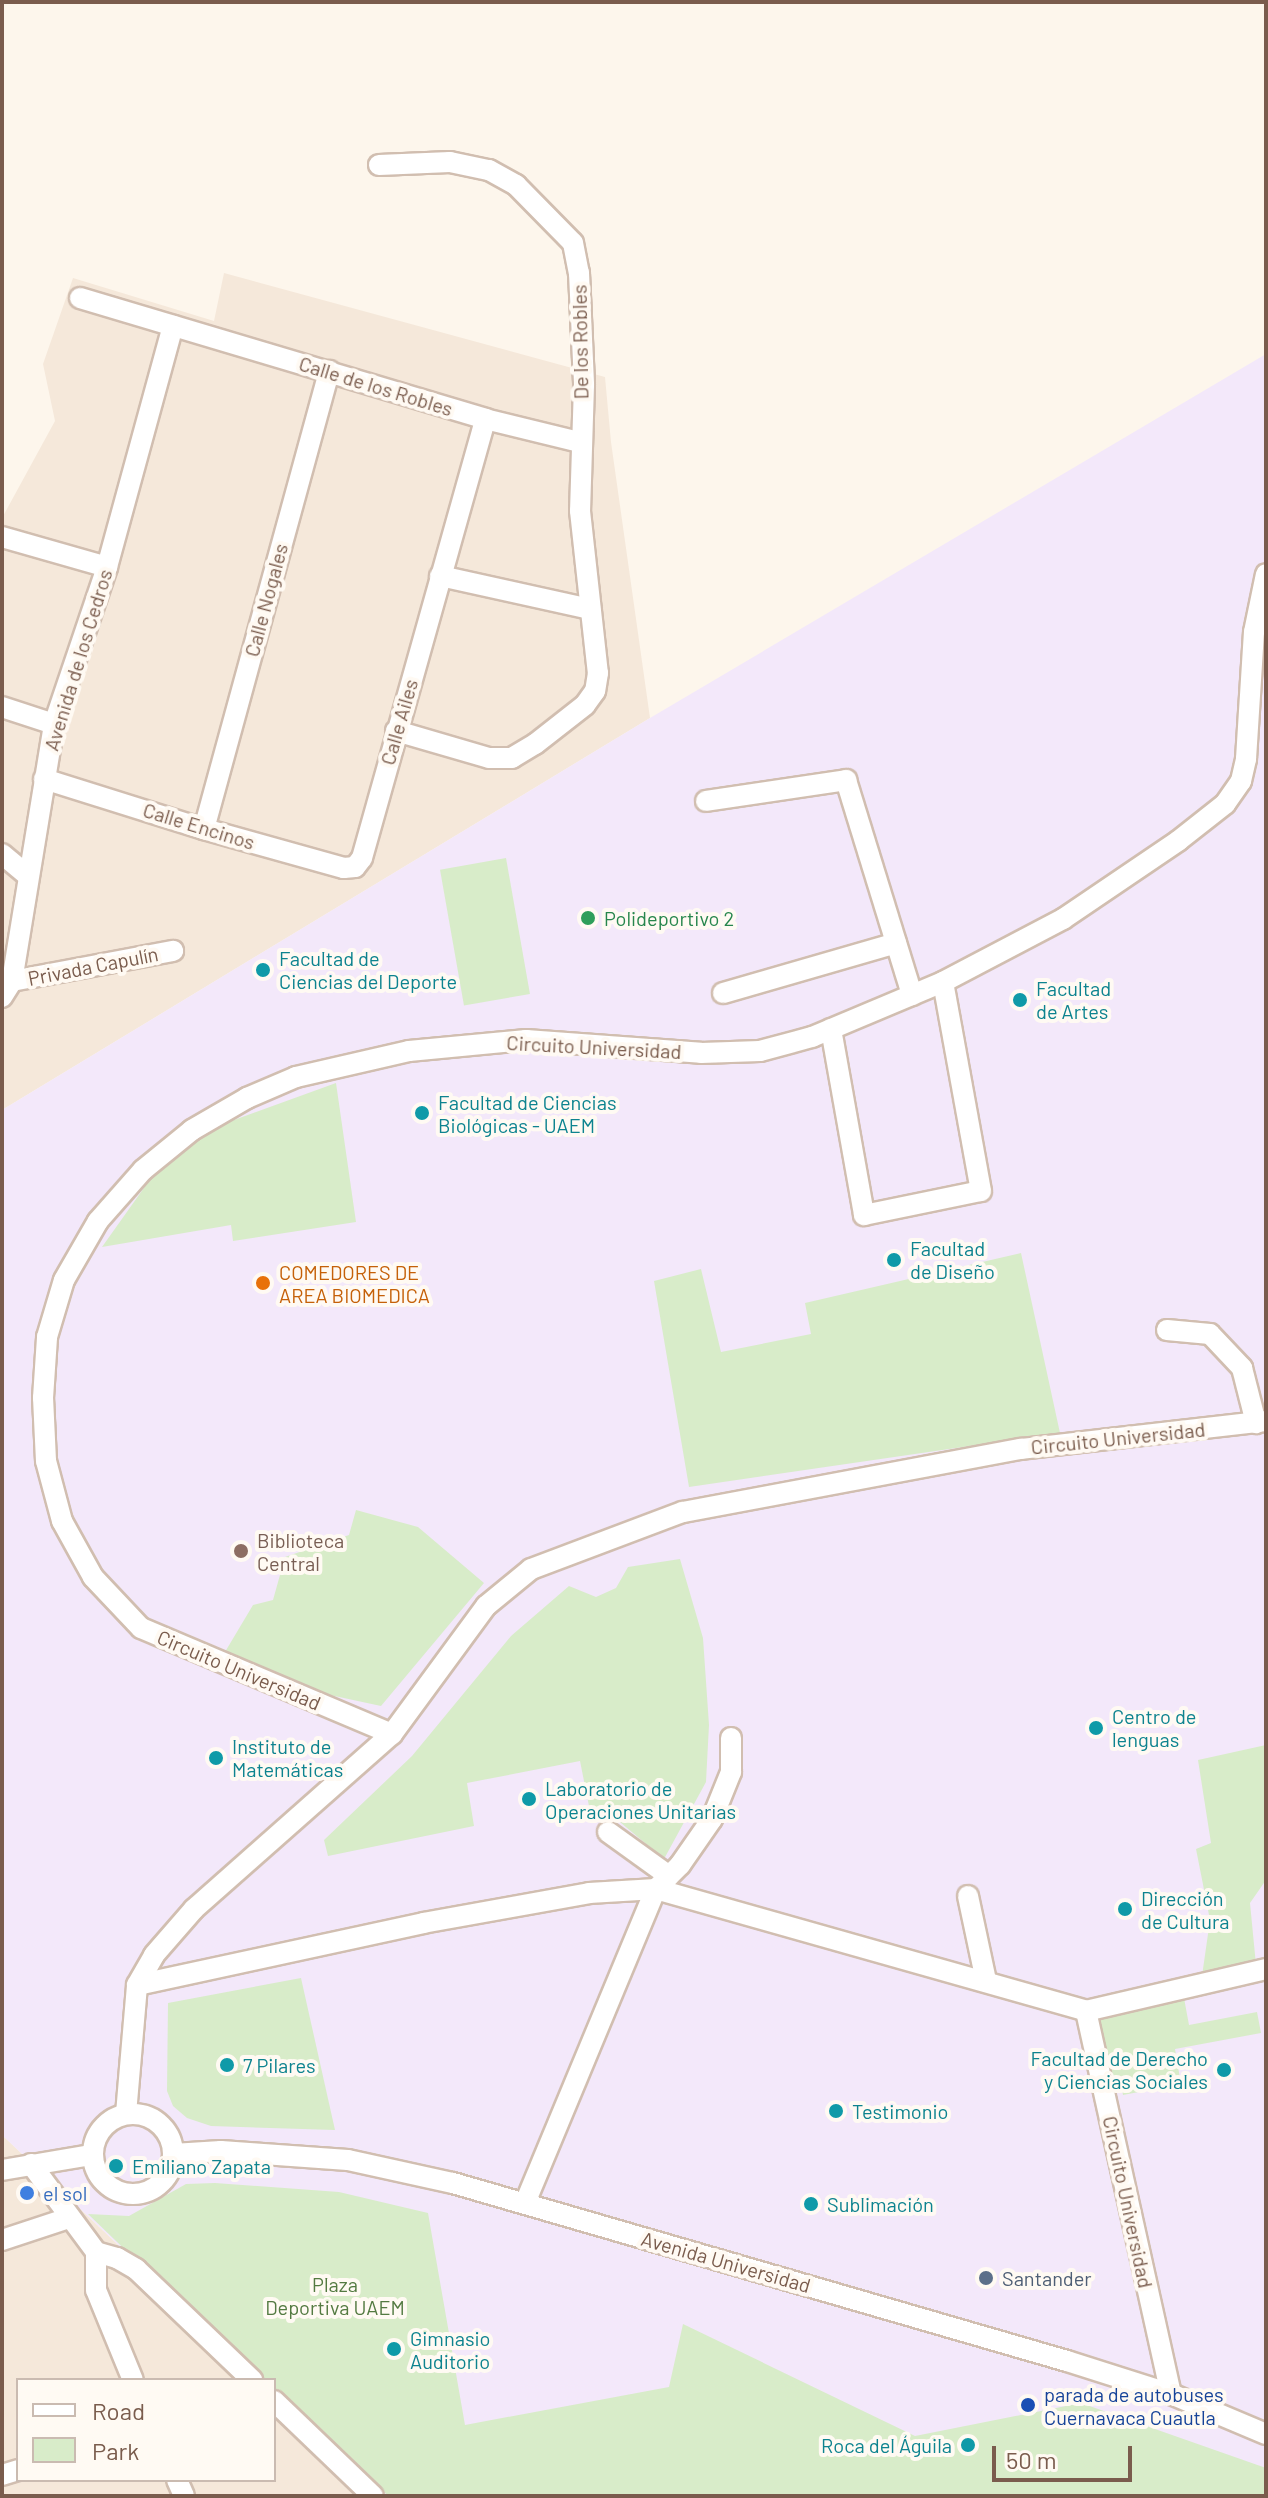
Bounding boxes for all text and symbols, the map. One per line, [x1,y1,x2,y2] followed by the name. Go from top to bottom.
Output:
[567,284,593,400] street label: De los Robles
[296,351,456,421] street label: Calle de los Robles
[239,541,293,659] street label: Calle Nogales
[39,566,117,754] street label: Avenida de los Cedros
[375,676,423,768] street label: Calle Ailes
[140,798,258,854] street label: Calle Encinos
[604,906,734,930] place label: Polideportivo 2
[579,909,597,927] marker: Polideportivo 2
[26,942,160,990] street label: Privada Capulín
[279,946,457,993] place label: Facultad de Ciencias del Deporte
[254,961,272,979] marker: Facultad de Ciencias del Deporte
[1036,976,1111,1023] place label: Facultad de Artes
[1011,991,1029,1009] marker: Facultad de Artes
[506,1030,682,1064] street label: Circuito Universidad
[438,1090,617,1137] place label: Facultad de Ciencias Biológicas - UAEM
[413,1104,431,1122] marker: Facultad de Ciencias Biológicas - UAEM
[910,1236,995,1283] place label: Facultad de Diseño
[885,1251,903,1269] marker: Facultad de Diseño
[279,1260,430,1307] place label: COMEDORES DE AREA BIOMEDICA
[254,1274,272,1292] marker: COMEDORES DE AREA BIOMEDICA
[1030,1417,1206,1459] street label: Circuito Universidad
[257,1528,344,1575] place label: Biblioteca Central
[232,1542,250,1560] marker: Biblioteca Central
[154,1625,324,1715] street label: Circuito Universidad
[1112,1704,1196,1751] place label: Centro de lenguas
[1087,1719,1105,1737] marker: Centro de lenguas
[232,1734,343,1781] place label: Instituto de Matemáticas
[207,1749,225,1767] marker: Instituto de Matemáticas
[545,1776,736,1823] place label: Laboratorio de Operaciones Unitarias
[520,1790,538,1808] marker: Laboratorio de Operaciones Unitarias
[1141,1886,1229,1933] place label: Dirección de Cultura
[1116,1900,1134,1918] marker: Dirección de Cultura
[1031,2046,1208,2093] place label: Facultad de Derecho y Ciencias Sociales
[243,2053,315,2077] place label: 7 Pilares
[218,2056,236,2074] marker: 7 Pilares
[1215,2061,1233,2079] marker: Facultad de Derecho y Ciencias Sociales
[852,2099,949,2123] place label: Testimonio
[827,2102,845,2120] marker: Testimonio
[1098,2114,1158,2290] street label: Circuito Universidad
[132,2154,271,2178] place label: Emiliano Zapata
[107,2157,125,2175] marker: Emiliano Zapata
[43,2181,87,2205] place label: el sol
[18,2184,36,2202] marker: el sol
[827,2192,934,2216] place label: Sublimación
[802,2195,820,2213] marker: Sublimación
[639,2226,813,2298] street label: Avenida Universidad
[1002,2266,1092,2290] place label: Santander
[977,2269,995,2287] marker: Santander
[265,2273,405,2320] park label: Plaza Deportiva UAEM
[410,2326,491,2373] place label: Gimnasio Auditorio
[385,2340,403,2358] marker: Gimnasio Auditorio
[16,2378,276,2482] legend
[1044,2382,1224,2429] place label: parada de autobuses Cuernavaca Cuautla
[92,2396,145,2425] text: Road
[1019,2396,1037,2414] marker: parada de autobuses Cuernavaca Cuautla
[996,2430,1136,2480] scale bar
[821,2433,952,2457] place label: Roca del Águila
[92,2436,139,2465] text: Park
[959,2436,977,2454] marker: Roca del Águila
[1006,2445,1057,2474] text: 50 m

